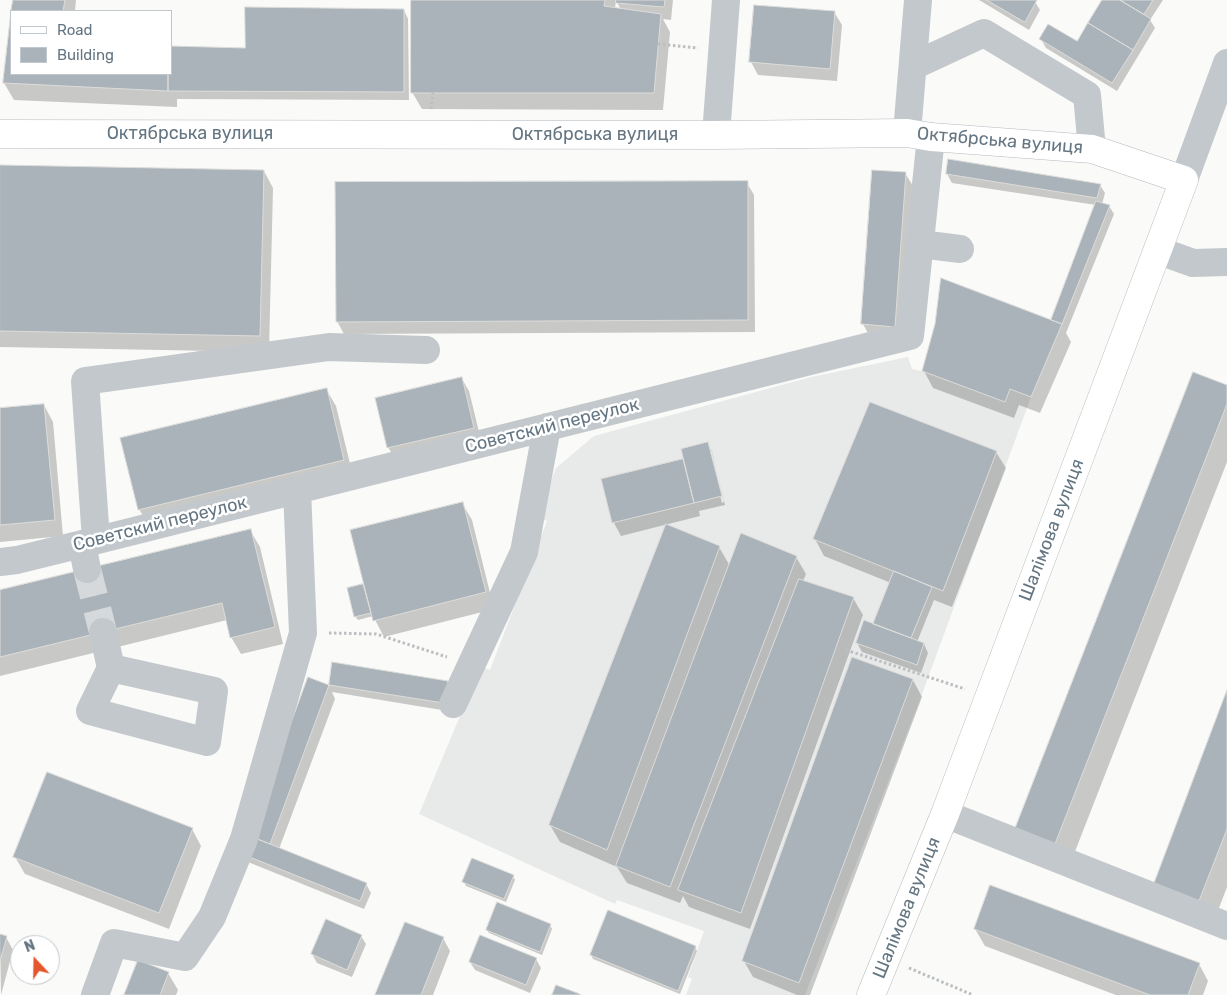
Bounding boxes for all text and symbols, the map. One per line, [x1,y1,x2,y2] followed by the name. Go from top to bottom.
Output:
[10,10,172,75] legend
[57,21,93,39] text: Road
[57,46,114,64] text: Building
[107,123,273,145] street label: Октябрська вулиця
[916,123,1084,159] street label: Октябрська вулиця
[512,124,678,146] street label: Октябрська вулиця
[463,394,641,458] street label: Советский переулок
[1015,456,1089,604] street label: Шалімова вулиця
[71,492,249,556] street label: Советский переулок
[869,834,945,982] street label: Шалімова вулиця
[10,935,60,985] north arrow
[22,937,38,956] text: N

